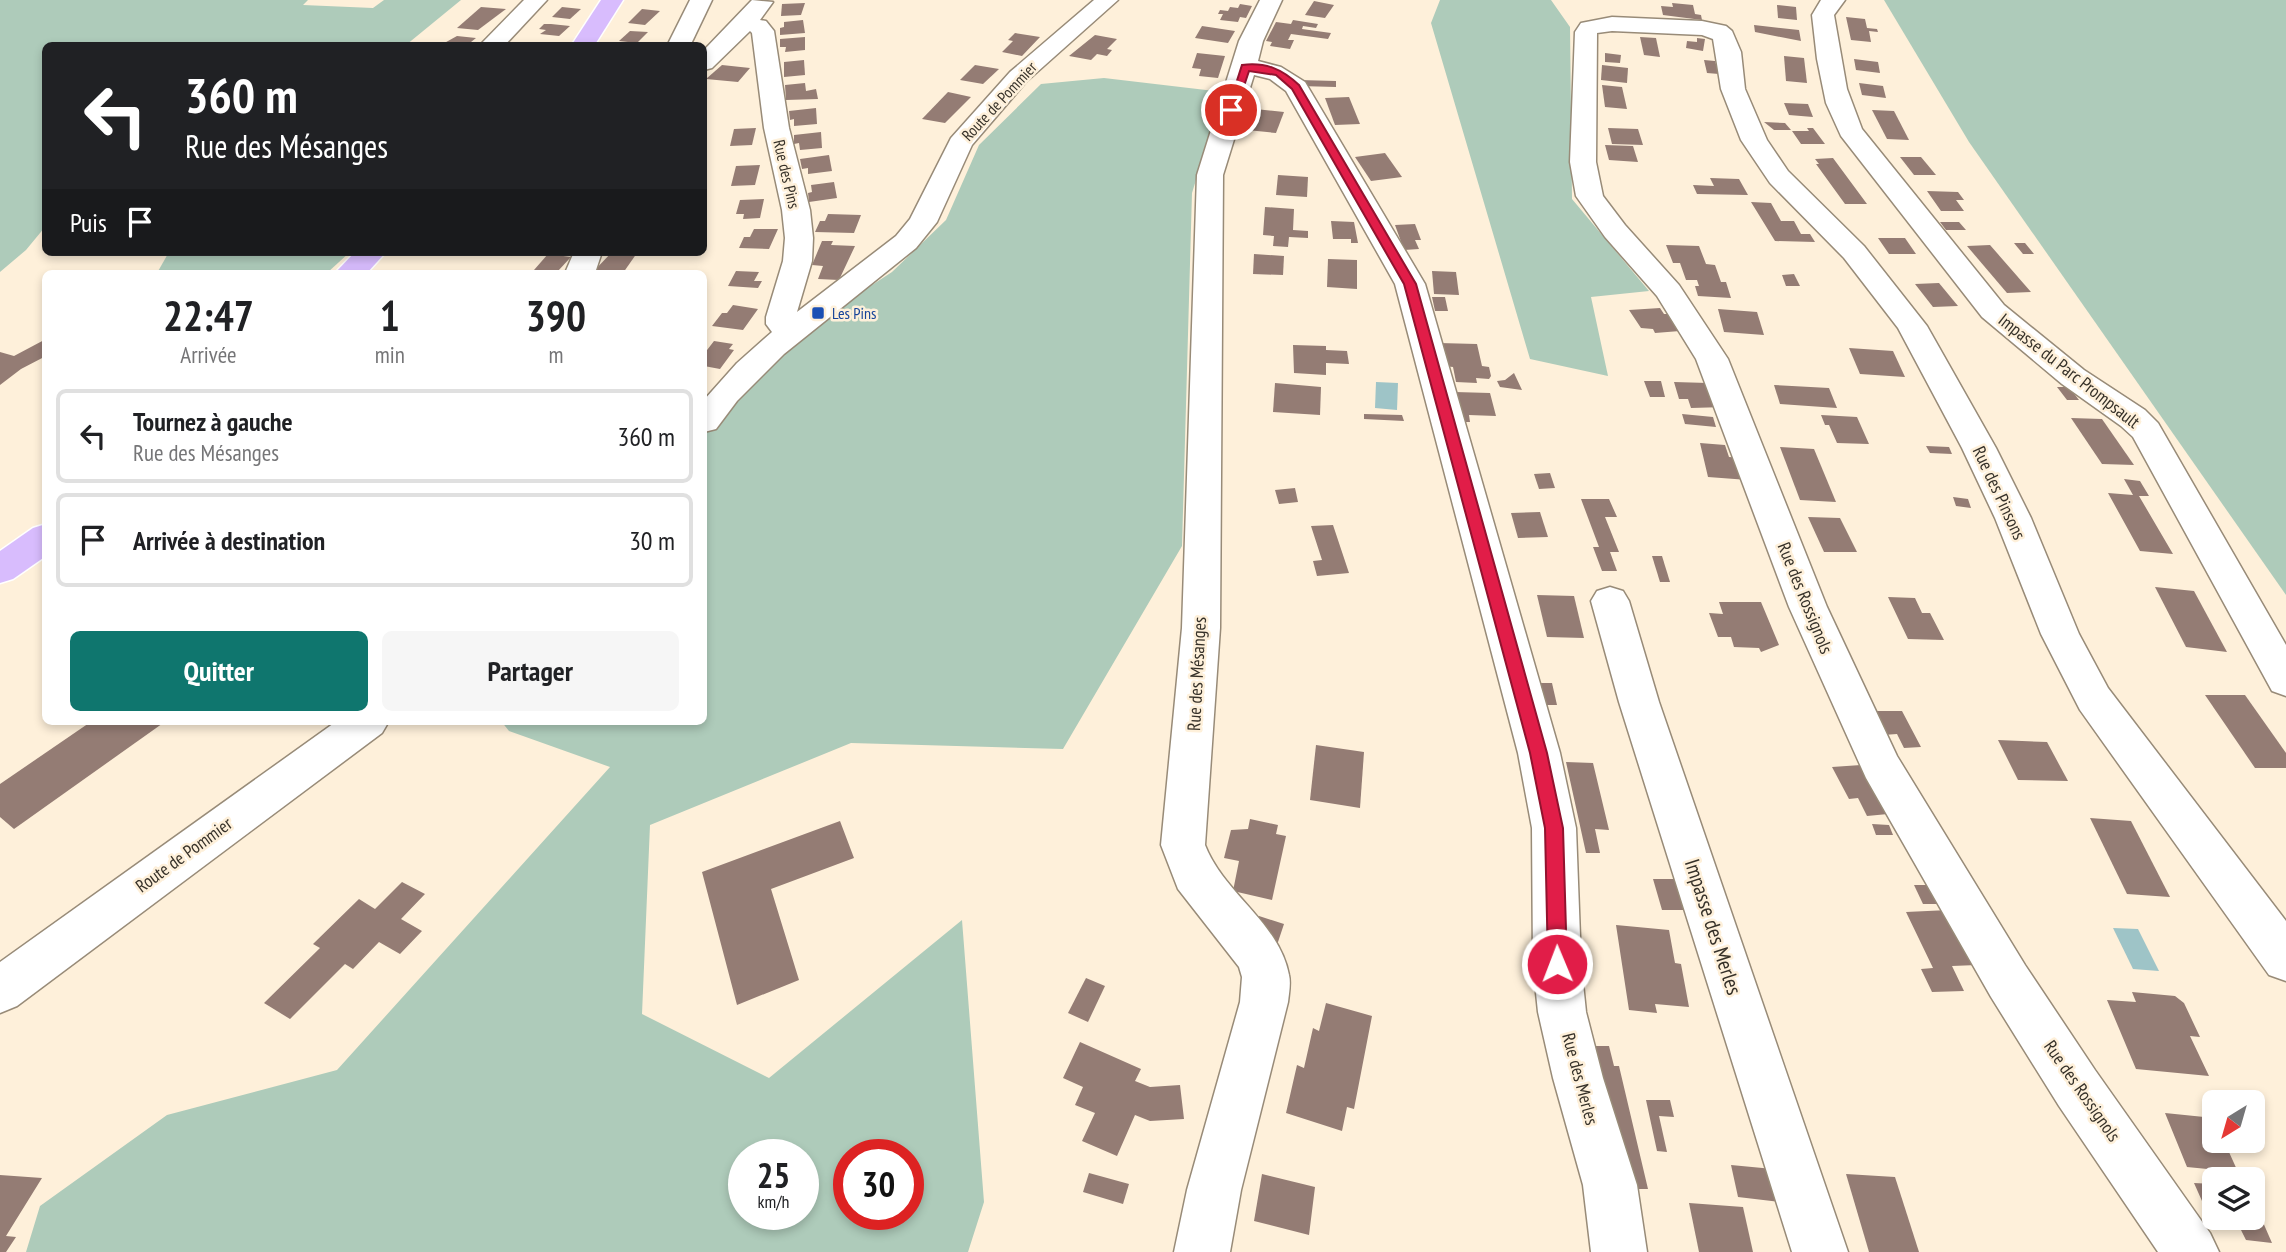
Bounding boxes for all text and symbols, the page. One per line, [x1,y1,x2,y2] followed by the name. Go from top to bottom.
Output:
[957,57,1041,145] street label: Route de Pommier
[185,63,298,127] text: 360 m
[70,70,161,161] icon: left
[1201,80,1261,140] pin
[1212,91,1250,129] icon: arrive
[185,125,388,167] text: Rue des Mésanges
[769,138,805,210] street label: Rue des Pins
[121,203,159,241] icon: arrive
[70,206,107,239] text: Puis
[163,288,254,343] text: 22:47
[380,288,400,343] text: 1
[526,288,586,343] text: 390
[832,303,876,323] place label: Les Pins
[810,305,826,321] marker: Les Pins
[1994,308,2145,433] street label: Impasse du Parc Prompsault
[180,340,236,369] text: Arrivée
[375,340,405,369] text: min
[548,340,563,369] text: m
[133,405,293,438] text: Tournez à gauche
[74,417,112,455] icon: left
[617,420,675,453] text: 360 m
[133,438,279,467] text: Rue des Mésanges
[1968,442,2031,543] street label: Rue des Pinsons
[74,521,112,559] icon: arrive
[133,524,325,557] text: Arrivée à destination
[629,524,675,557] text: 30 m
[1773,539,1838,657] street label: Rue des Rossignols
[1182,616,1211,732] street label: Rue des Mésanges
[70,631,368,711] button: Quitter
[382,631,679,711] button: Partager
[131,812,237,897] street label: Route de Pommier
[1679,856,1748,998] street label: Impasse des Merles
[1520,927,1594,1001] position arrow
[1557,1030,1604,1127] street label: Rue des Merles
[2039,1036,2126,1146] street label: Rue des Rossignols
[2202,1090,2264,1153] north arrow
[2202,1090,2265,1230] map controls
[833,1139,924,1230] speed limit sign: 30
[757,1152,790,1198] text: 25
[2202,1167,2265,1230] button: layers
[758,1190,789,1213] text: km/h

